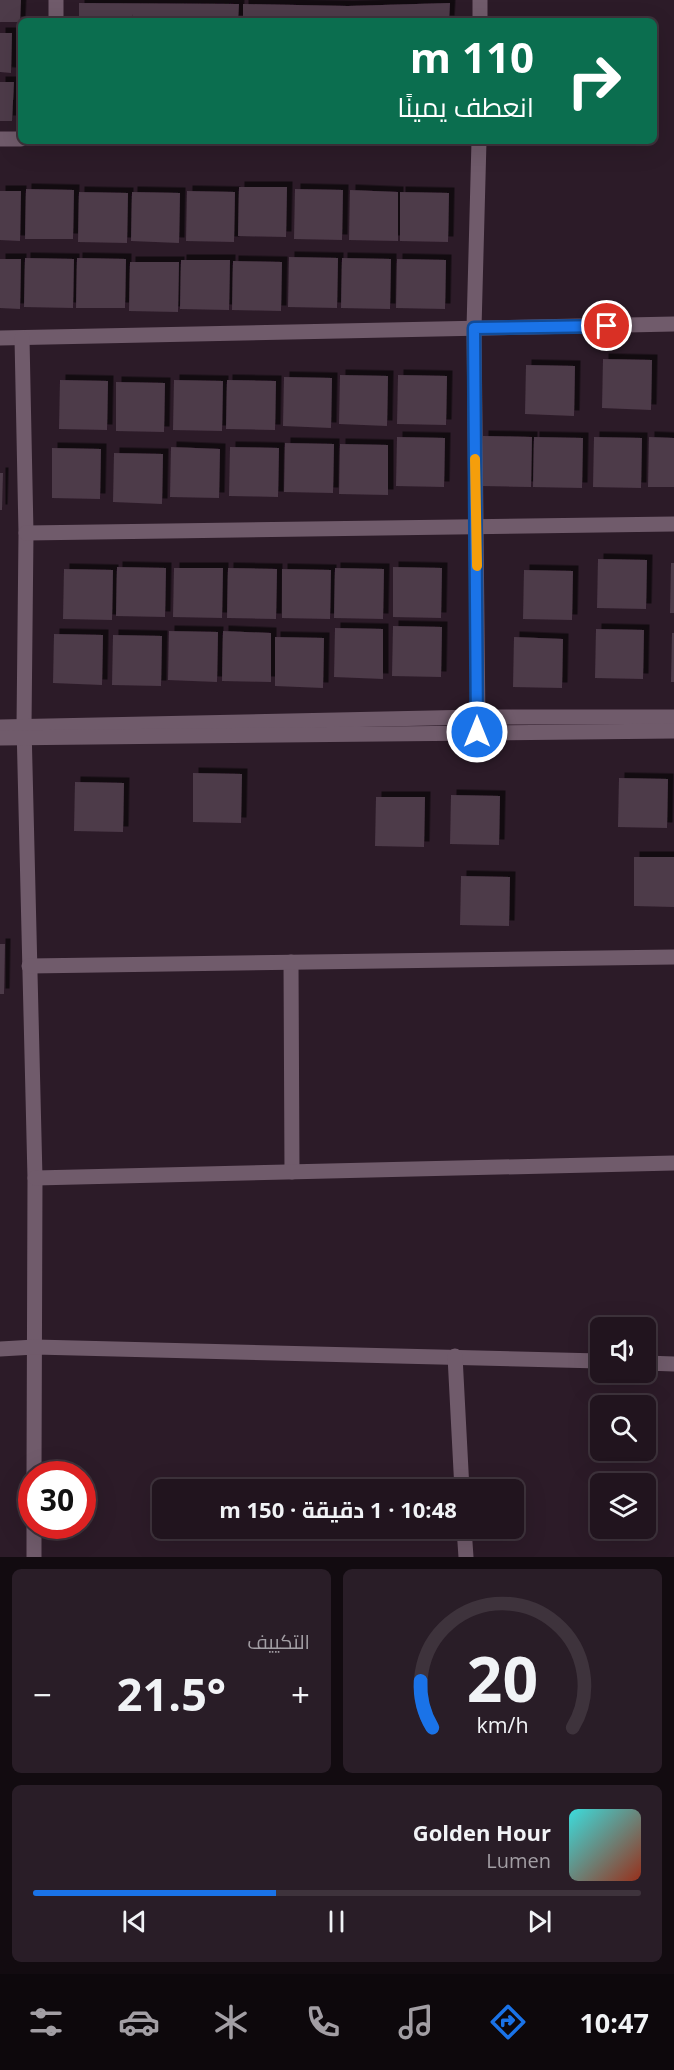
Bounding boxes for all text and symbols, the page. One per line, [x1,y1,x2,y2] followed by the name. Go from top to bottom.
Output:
[410,28,534,85] text: 110 m
[555,42,633,120] icon: right
[397,88,534,125] text: انعطف يمينًا
[581,300,632,351] pin
[590,309,623,342] icon: arrive
[445,700,509,764] position arrow
[590,1317,656,1539] map controls
[590,1317,656,1383] button: sound
[590,1395,656,1461] button: search
[18,1461,96,1539] speed limit sign: 30
[590,1473,656,1539] button: layers
[219,1494,457,1524] text: 10:48 · 1 دقيقة · 150 m
[247,1628,310,1655] text: التكييف
[467,1635,538,1720] text: 20
[117,1663,226,1724] text: 21.5°
[33,1672,52,1717] text: −
[291,1672,310,1717] text: +
[476,1710,529,1739] text: km/h
[413,1817,551,1847] text: Golden Hour
[486,1847,551,1874] text: Lumen
[118,1905,151,1938] icon: previous
[320,1905,353,1938] icon: pause
[523,1905,556,1938] icon: next
[25,2001,67,2043] icon: filters
[118,2001,160,2043] icon: car
[210,2001,252,2043] icon: climate
[302,2001,344,2043] icon: phone
[395,2001,437,2043] icon: music
[487,2001,529,2043] icon: directions
[579,2004,649,2041] text: 10:47

